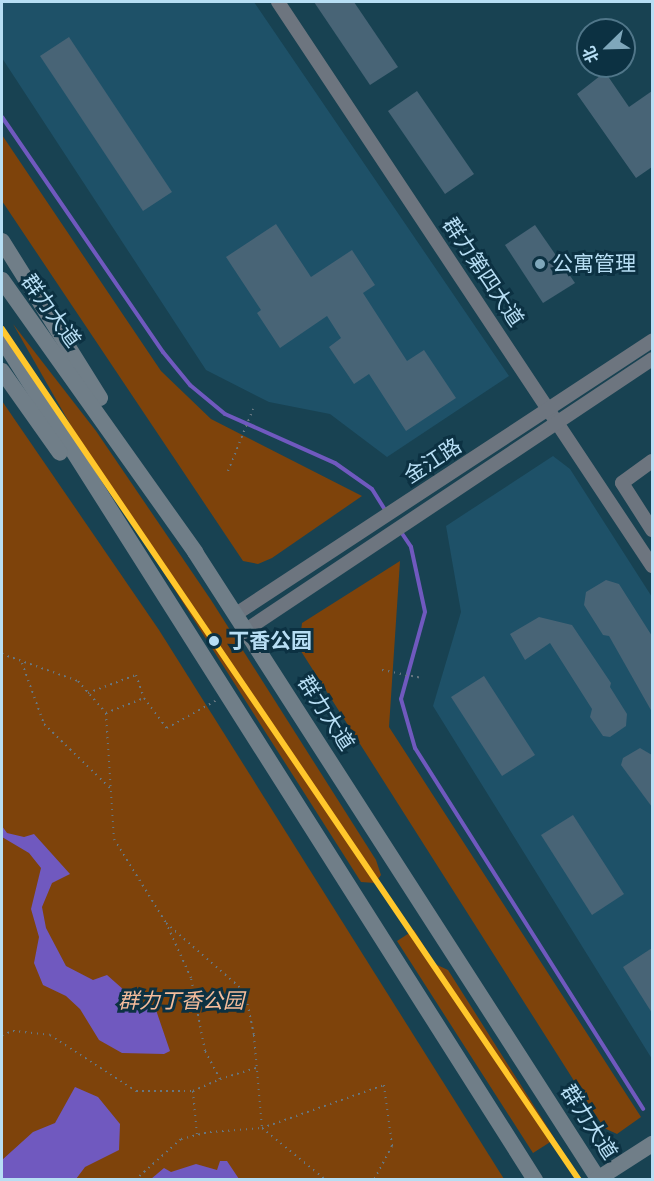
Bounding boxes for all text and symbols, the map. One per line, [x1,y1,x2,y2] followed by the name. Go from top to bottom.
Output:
[576,18,636,78] north arrow
[580,44,602,65] text: 北
[437,213,529,331] street label: 群力第四大道
[552,251,636,277] place label: 公寓管理
[533,257,547,271] marker: 公寓管理
[16,270,86,352] street label: 群力大道
[400,433,466,489] street label: 金江路
[228,628,312,654] place label: 丁香公园
[205,632,223,650] marker: 丁香公园
[293,671,359,755] street label: 群力大道
[118,988,244,1014] park label: 群力丁香公园
[556,1080,622,1164] street label: 群力大道

